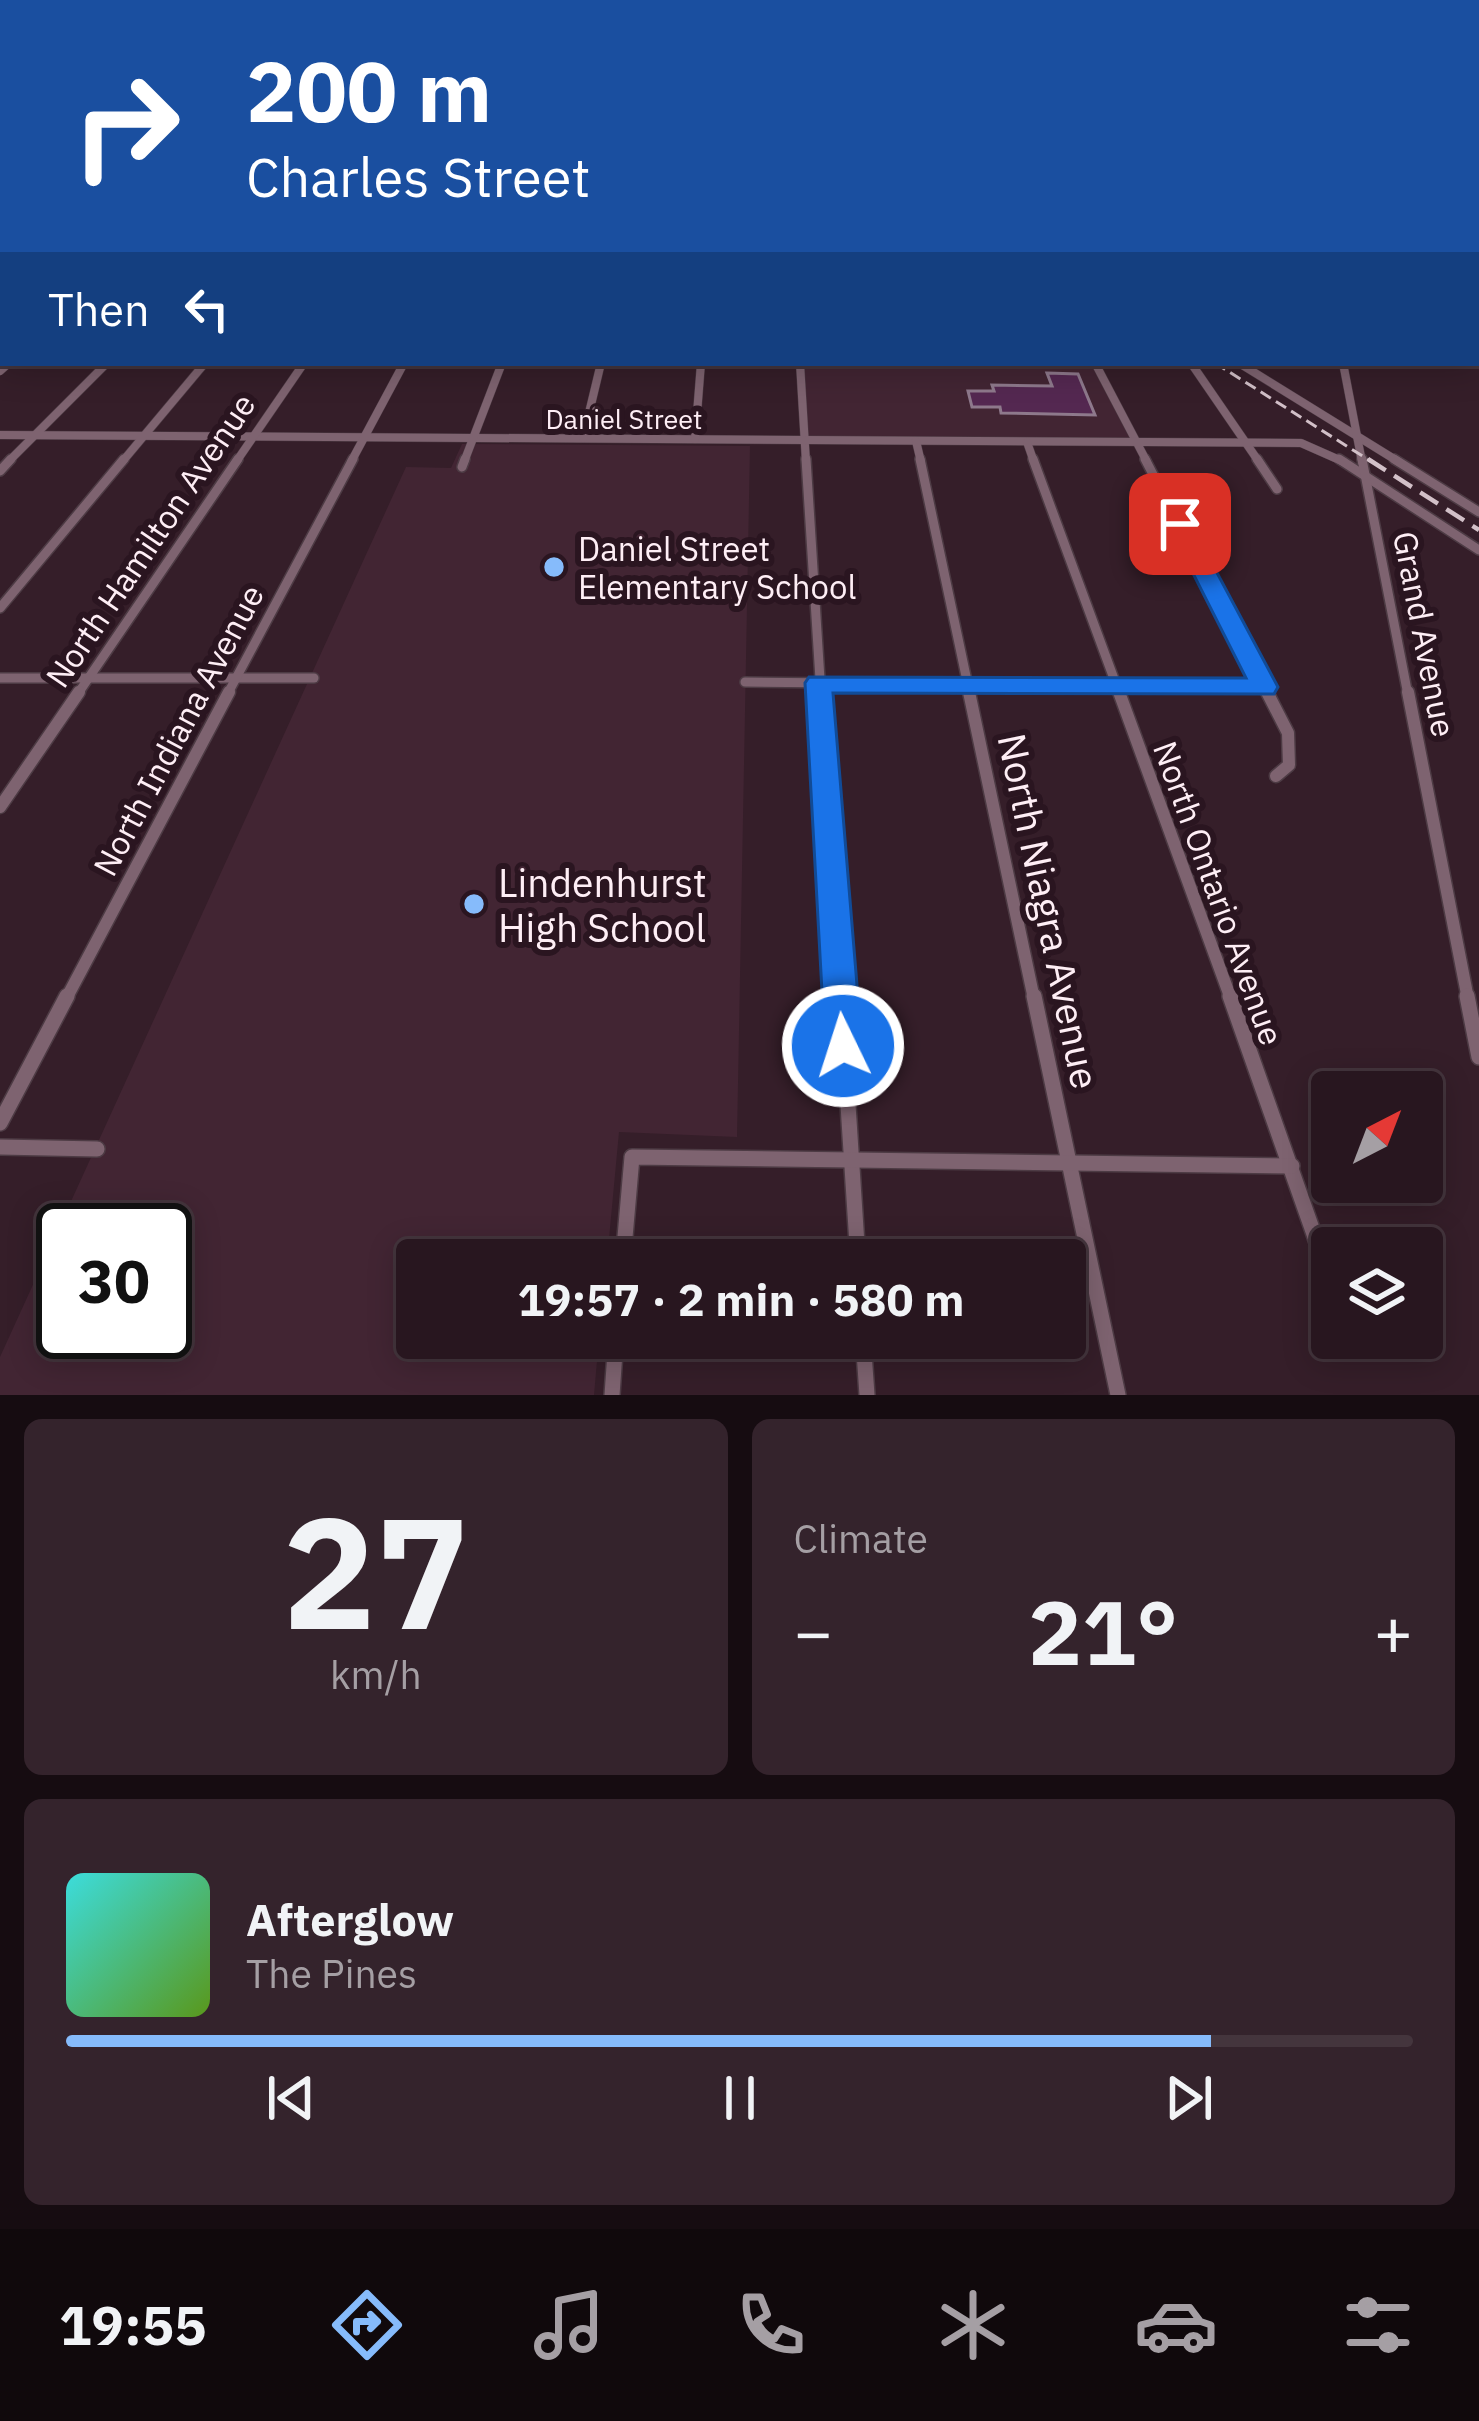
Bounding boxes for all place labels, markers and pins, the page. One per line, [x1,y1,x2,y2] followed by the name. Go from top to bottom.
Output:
[1129,473,1231,575] pin
[578,527,856,608] place label: Daniel Street Elementary School
[541,554,567,580] marker: Daniel Street Elementary School
[498,857,707,953] place label: Lindenhurst High School
[461,891,487,917] marker: Lindenhurst High School

